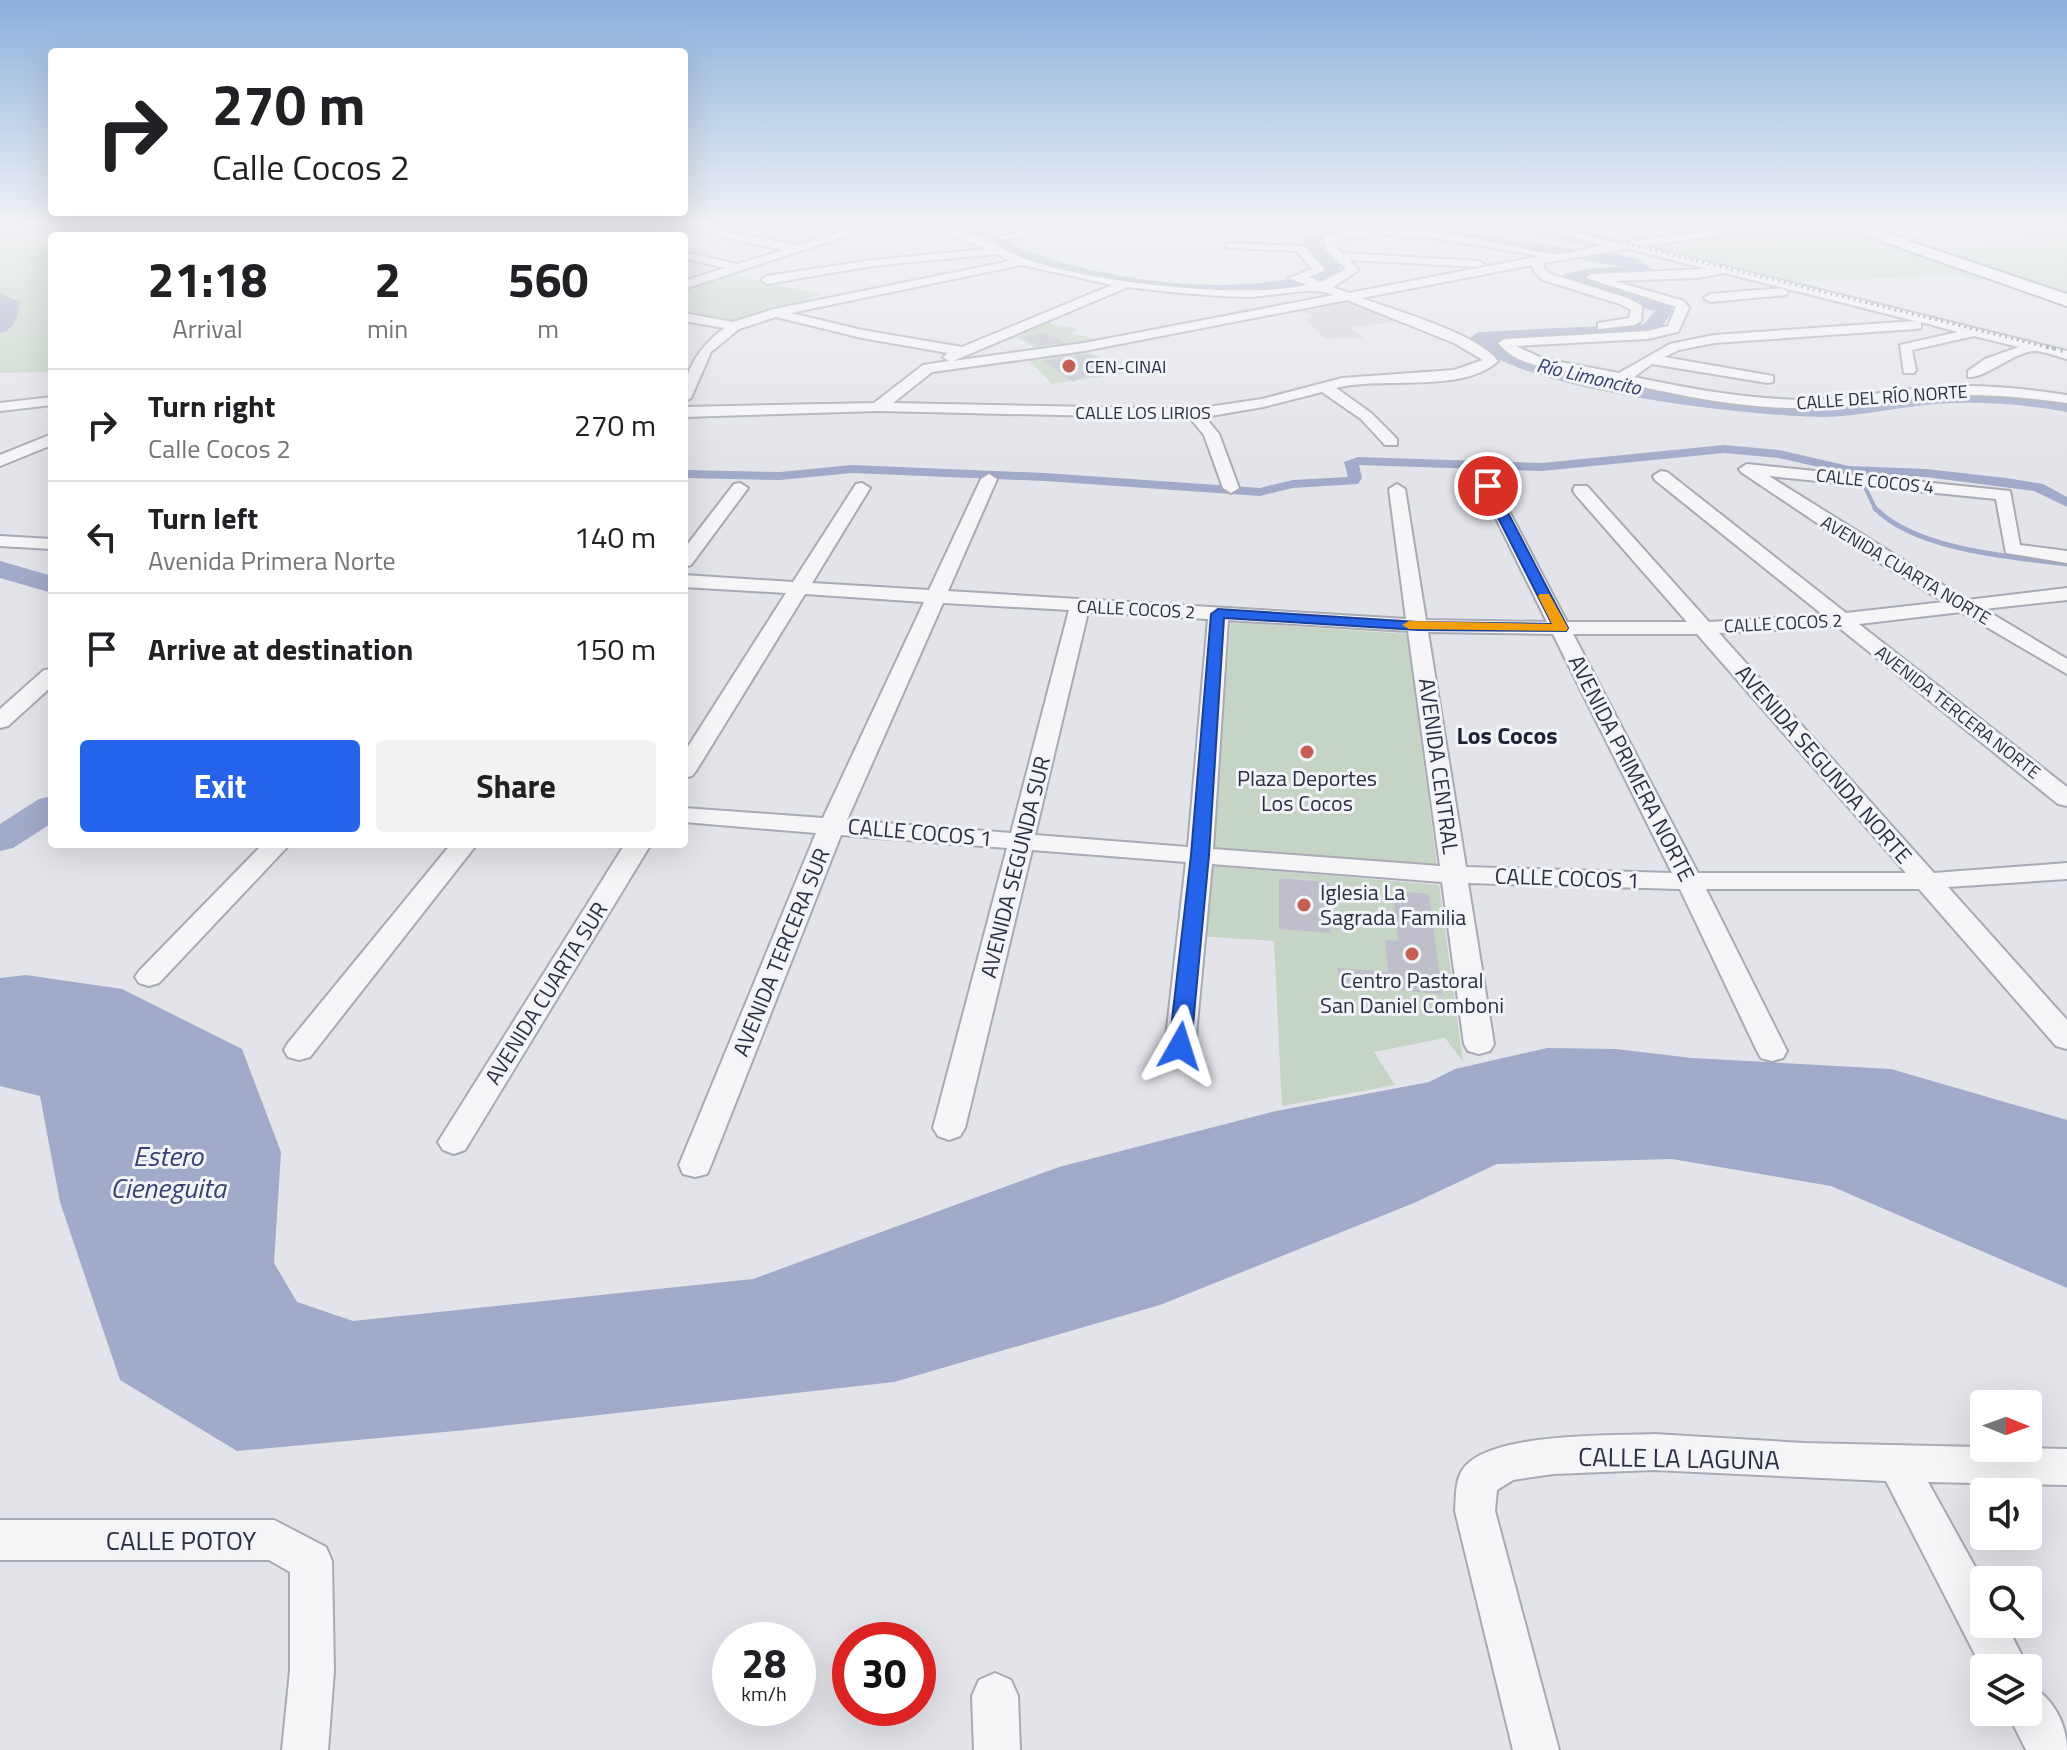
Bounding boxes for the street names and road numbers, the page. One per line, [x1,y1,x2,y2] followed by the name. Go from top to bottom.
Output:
[1795,378,1969,416] street label: CALLE DEL RÍO NORTE
[1075,399,1211,426] street label: CALLE LOS LIRIOS
[1815,461,1935,501] street label: CALLE COCOS 4
[1816,508,1996,632] street label: AVENIDA CUARTA NORTE
[1076,592,1196,626] street label: CALLE COCOS 2
[1723,606,1843,640] street label: CALLE COCOS 2
[1869,639,2047,785] street label: AVENIDA TERCERA NORTE
[1560,649,1704,887] street label: AVENIDA PRIMERA NORTE
[1728,657,1920,871] street label: AVENIDA SEGUNDA NORTE
[1410,676,1468,857] street label: AVENIDA CENTRAL
[971,752,1059,982] street label: AVENIDA SEGUNDA SUR
[846,809,994,855] street label: CALLE COCOS 1
[724,843,838,1061] street label: AVENIDA TERCERA SUR
[1494,858,1640,898] street label: CALLE COCOS 1
[476,895,616,1091] street label: AVENIDA CUARTA SUR
[1578,1437,1780,1479] street label: CALLE LA LAGUNA
[106,1521,256,1560] street label: CALLE POTOY

